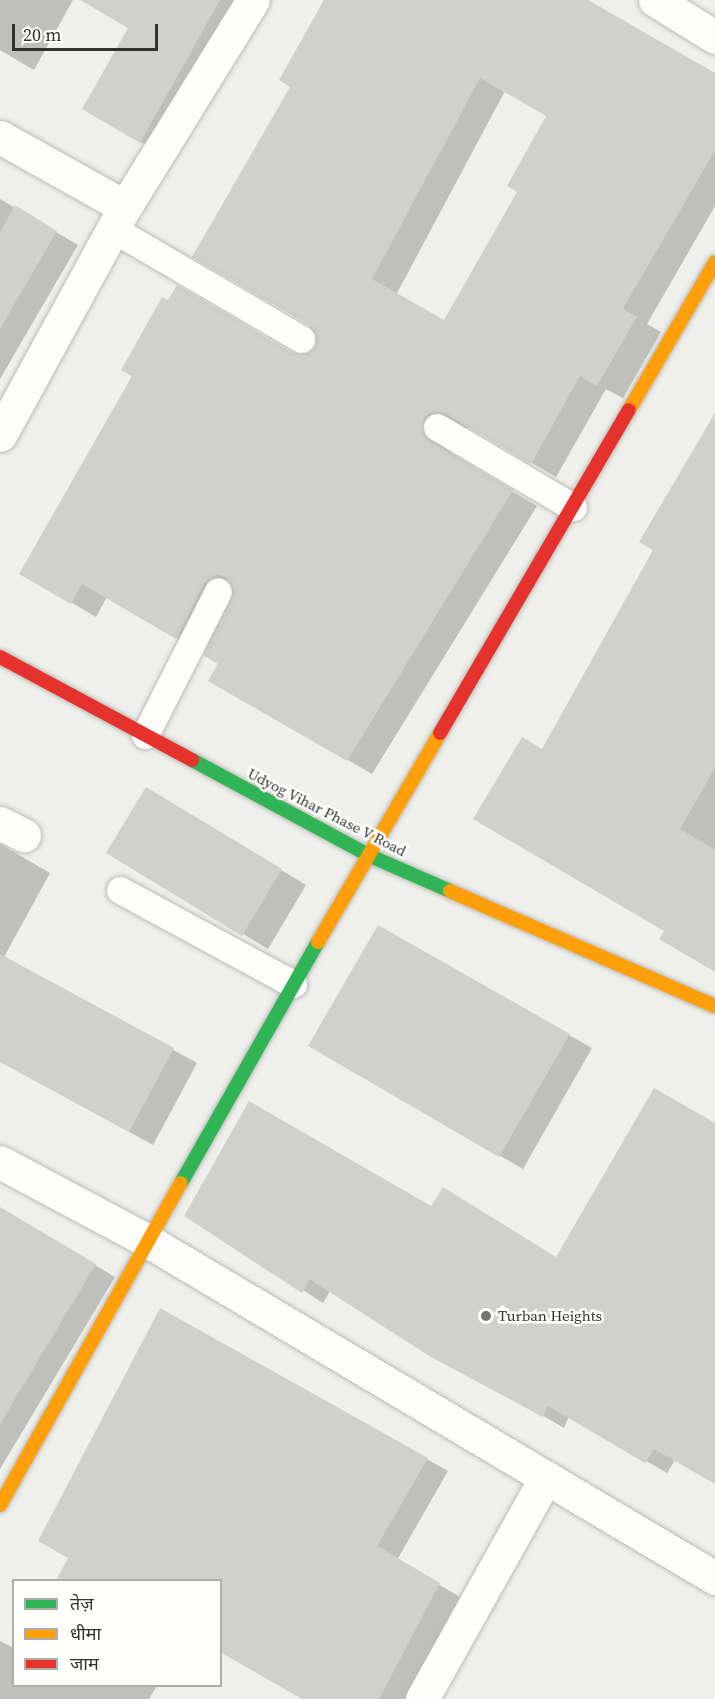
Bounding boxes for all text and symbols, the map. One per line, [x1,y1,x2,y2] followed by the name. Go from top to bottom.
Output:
[15,12,160,50] scale bar
[23,22,61,47] text: 20 m
[244,764,410,860] street label: Udyog Vihar Phase V Road
[498,1307,602,1325] place label: Turban Heights
[479,1309,493,1323] marker: Turban Heights
[12,1579,222,1687] legend
[70,1591,94,1616] text: तेज़
[70,1621,101,1646] text: धीमा
[70,1651,99,1676] text: जाम

